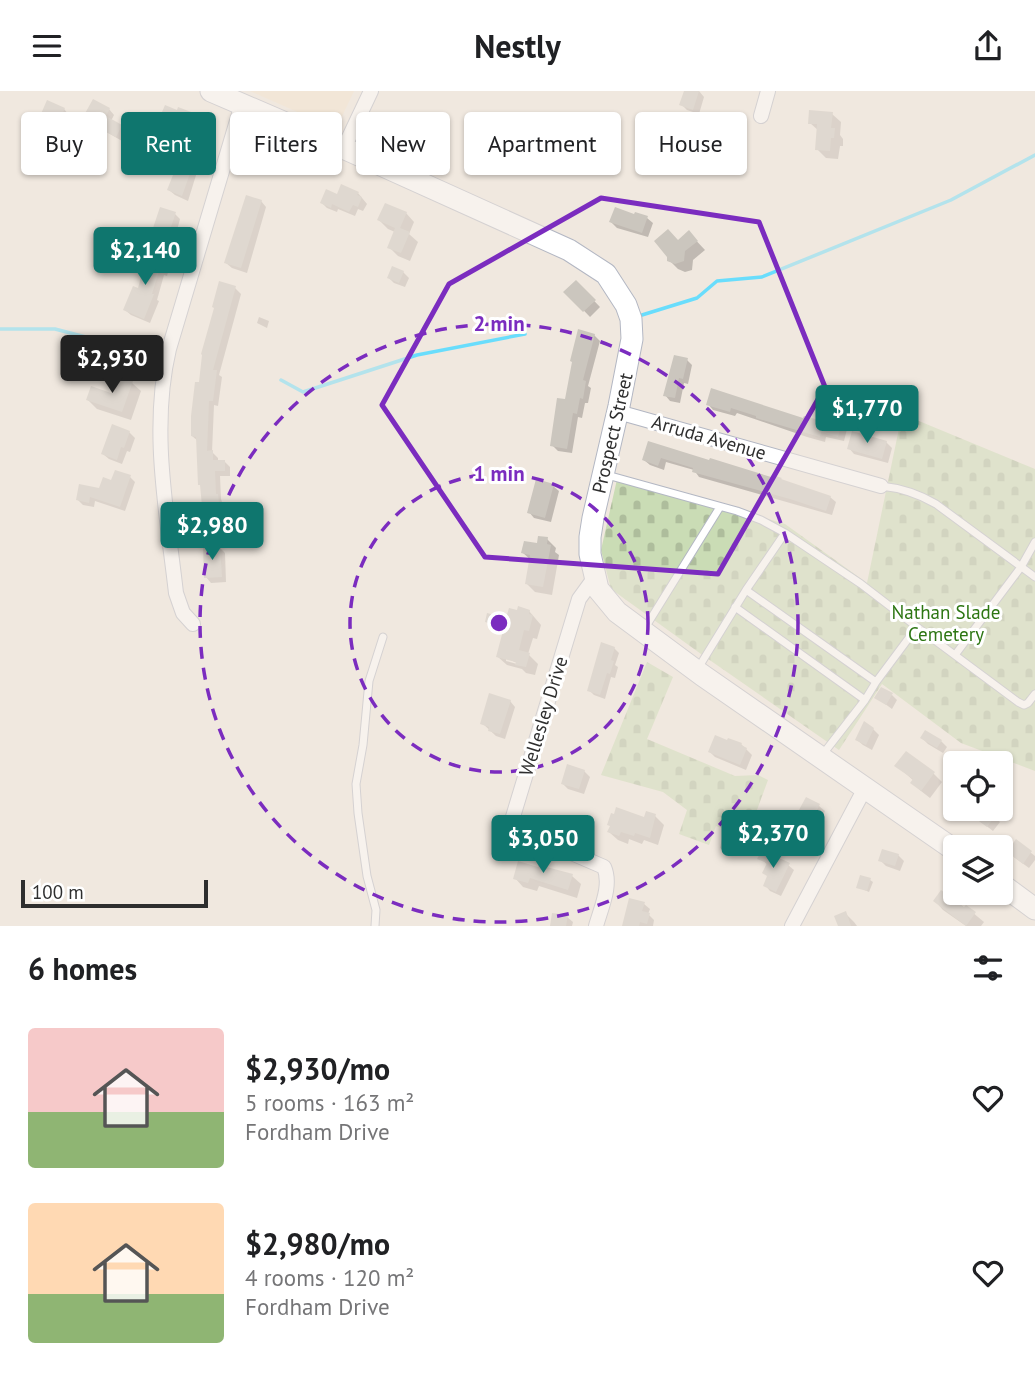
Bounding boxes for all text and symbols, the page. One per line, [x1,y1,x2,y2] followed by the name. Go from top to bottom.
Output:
[474,25,561,67] text: Nestly
[28,27,66,65] icon: menu
[969,27,1007,65] icon: share
[21,112,107,175] chip: Buy
[121,112,216,175] chip: Rent
[230,112,342,175] chip: Filters
[356,112,450,175] chip: New
[464,112,621,175] chip: Apartment
[635,112,747,175] chip: House
[88,227,202,287] pin: $2,140
[109,235,181,264] text: $2,140
[473,310,525,337] text: 2 min
[55,335,169,395] pin: $2,930
[76,343,148,372] text: $2,930
[586,370,638,496] street label: Prospect Street
[810,385,924,445] pin: $1,770
[831,393,903,422] text: $1,770
[649,409,769,465] street label: Arruda Avenue
[473,460,525,487] text: 1 min
[155,503,269,562] pin: $2,980
[176,510,248,539] text: $2,980
[892,600,1000,646] park label: Nathan Slade Cemetery
[487,611,511,635] centre of rings
[513,653,573,779] street label: Wellesley Drive
[943,751,1013,905] map controls
[943,751,1013,821] button: locate
[716,811,830,870] pin: $2,370
[486,815,600,875] pin: $3,050
[737,818,809,847] text: $2,370
[507,823,579,852] text: $3,050
[943,835,1013,905] button: layers
[21,877,208,909] scale bar
[32,880,84,904] text: 100 m
[28,949,137,988] text: 6 homes
[969,949,1007,987] icon: filters
[245,1049,390,1088] text: $2,930/mo
[84,1056,168,1140] icon: home
[969,1079,1007,1117] icon: heart
[245,1088,414,1117] text: 5 rooms · 163 m²
[245,1117,390,1146] text: Fordham Drive
[245,1224,390,1263] text: $2,980/mo
[84,1231,168,1315] icon: home
[969,1254,1007,1292] icon: heart
[245,1263,414,1292] text: 4 rooms · 120 m²
[245,1292,390,1321] text: Fordham Drive

